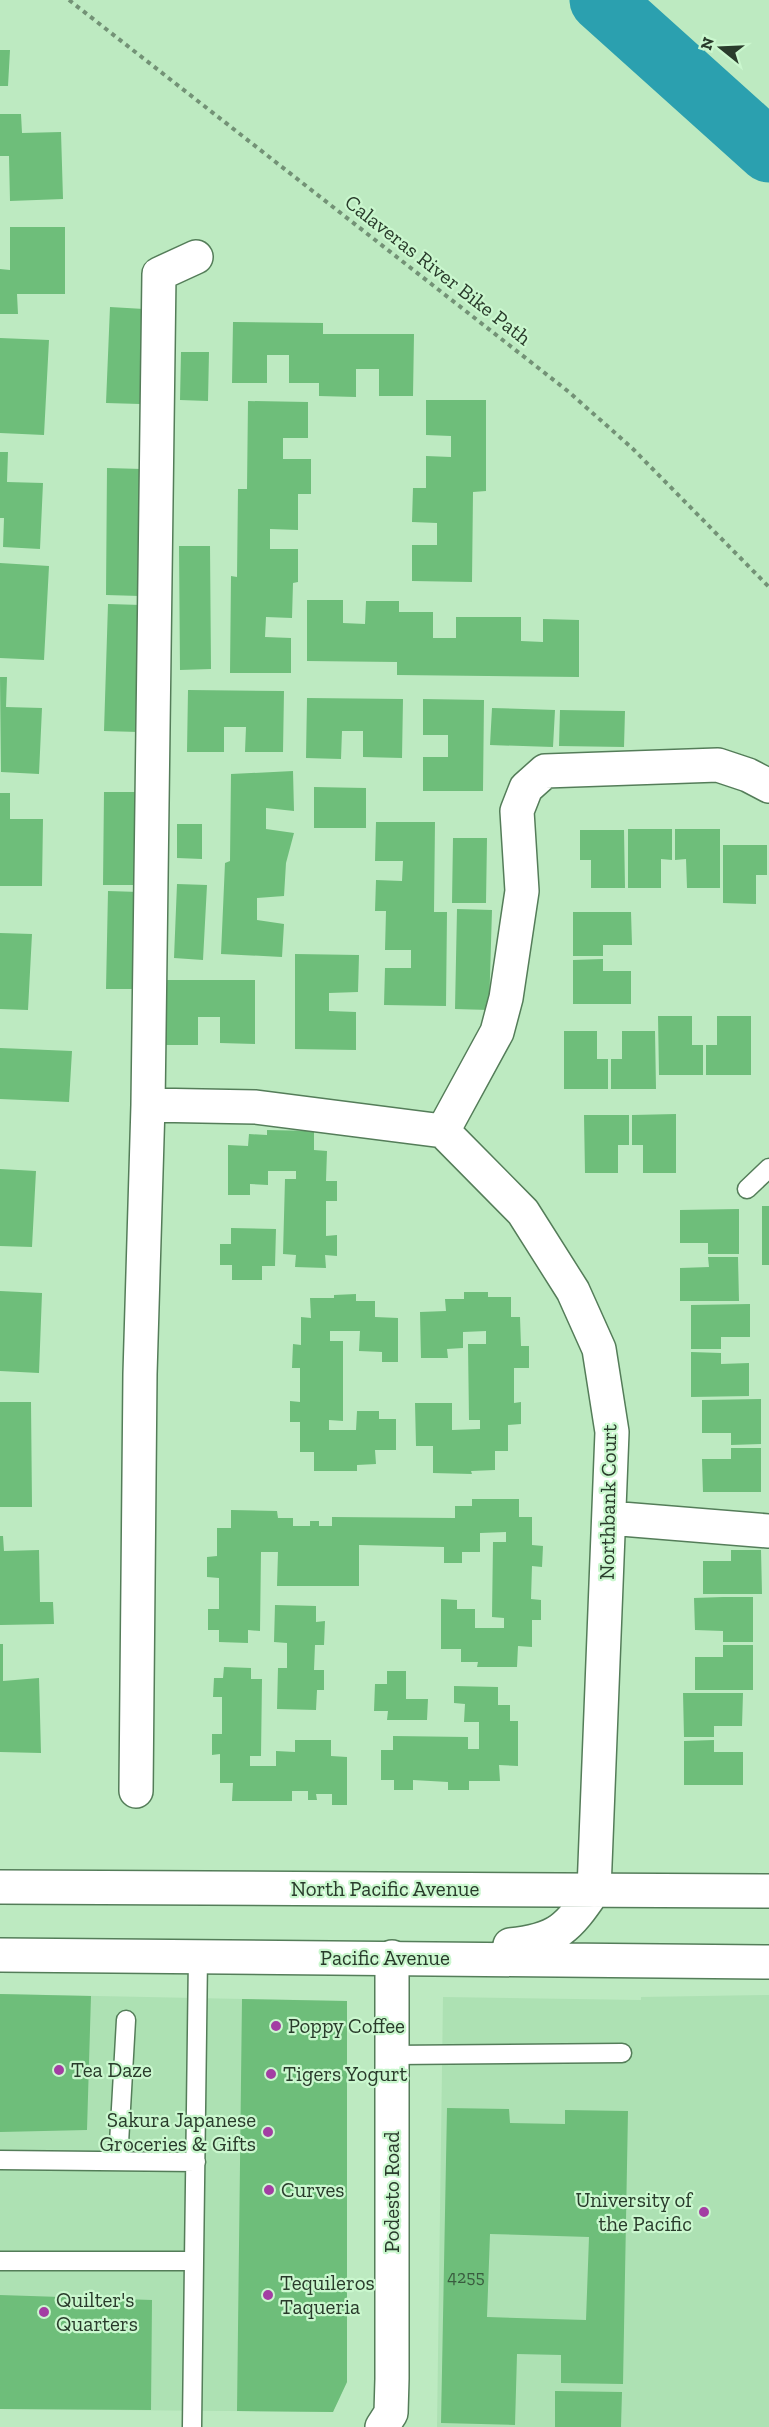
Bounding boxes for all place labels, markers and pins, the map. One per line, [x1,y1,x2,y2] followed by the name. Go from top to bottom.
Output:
[288,2013,405,2038] place label: Poppy Coffee
[269,2019,283,2033] marker: Poppy Coffee
[71,2057,152,2082] place label: Tea Daze
[283,2061,407,2086] place label: Tigers Yogurt
[52,2063,66,2077] marker: Tea Daze
[264,2067,278,2081] marker: Tigers Yogurt
[100,2107,256,2156] place label: Sakura Japanese Groceries & Gifts
[261,2125,275,2139] marker: Sakura Japanese Groceries & Gifts
[281,2177,345,2202] place label: Curves
[262,2183,276,2197] marker: Curves
[575,2187,693,2236] place label: University of the Pacific
[697,2205,711,2219] marker: University of the Pacific
[280,2270,375,2319] place label: Tequileros Taqueria
[56,2287,138,2336] place label: Quilter's Quarters
[261,2288,275,2302] marker: Tequileros Taqueria
[37,2305,51,2319] marker: Quilter's Quarters

